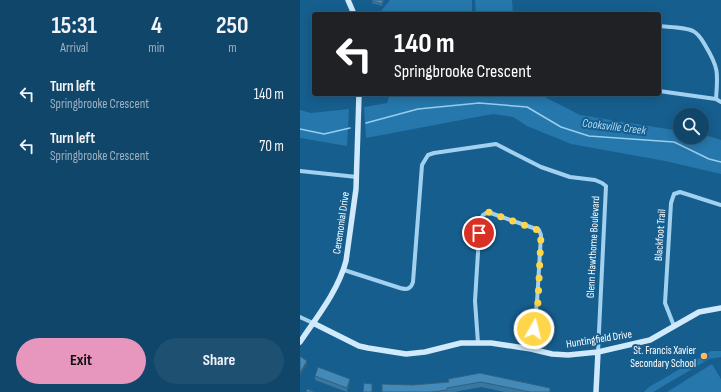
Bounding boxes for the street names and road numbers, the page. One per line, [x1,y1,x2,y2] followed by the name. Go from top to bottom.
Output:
[330,191,352,255] street label: Ceremonial Drive
[584,195,602,298] street label: Glenn Hawthorne Boulevard
[652,209,668,261] street label: Blackfoot Trail
[565,327,633,351] street label: Huntingfield Drive

